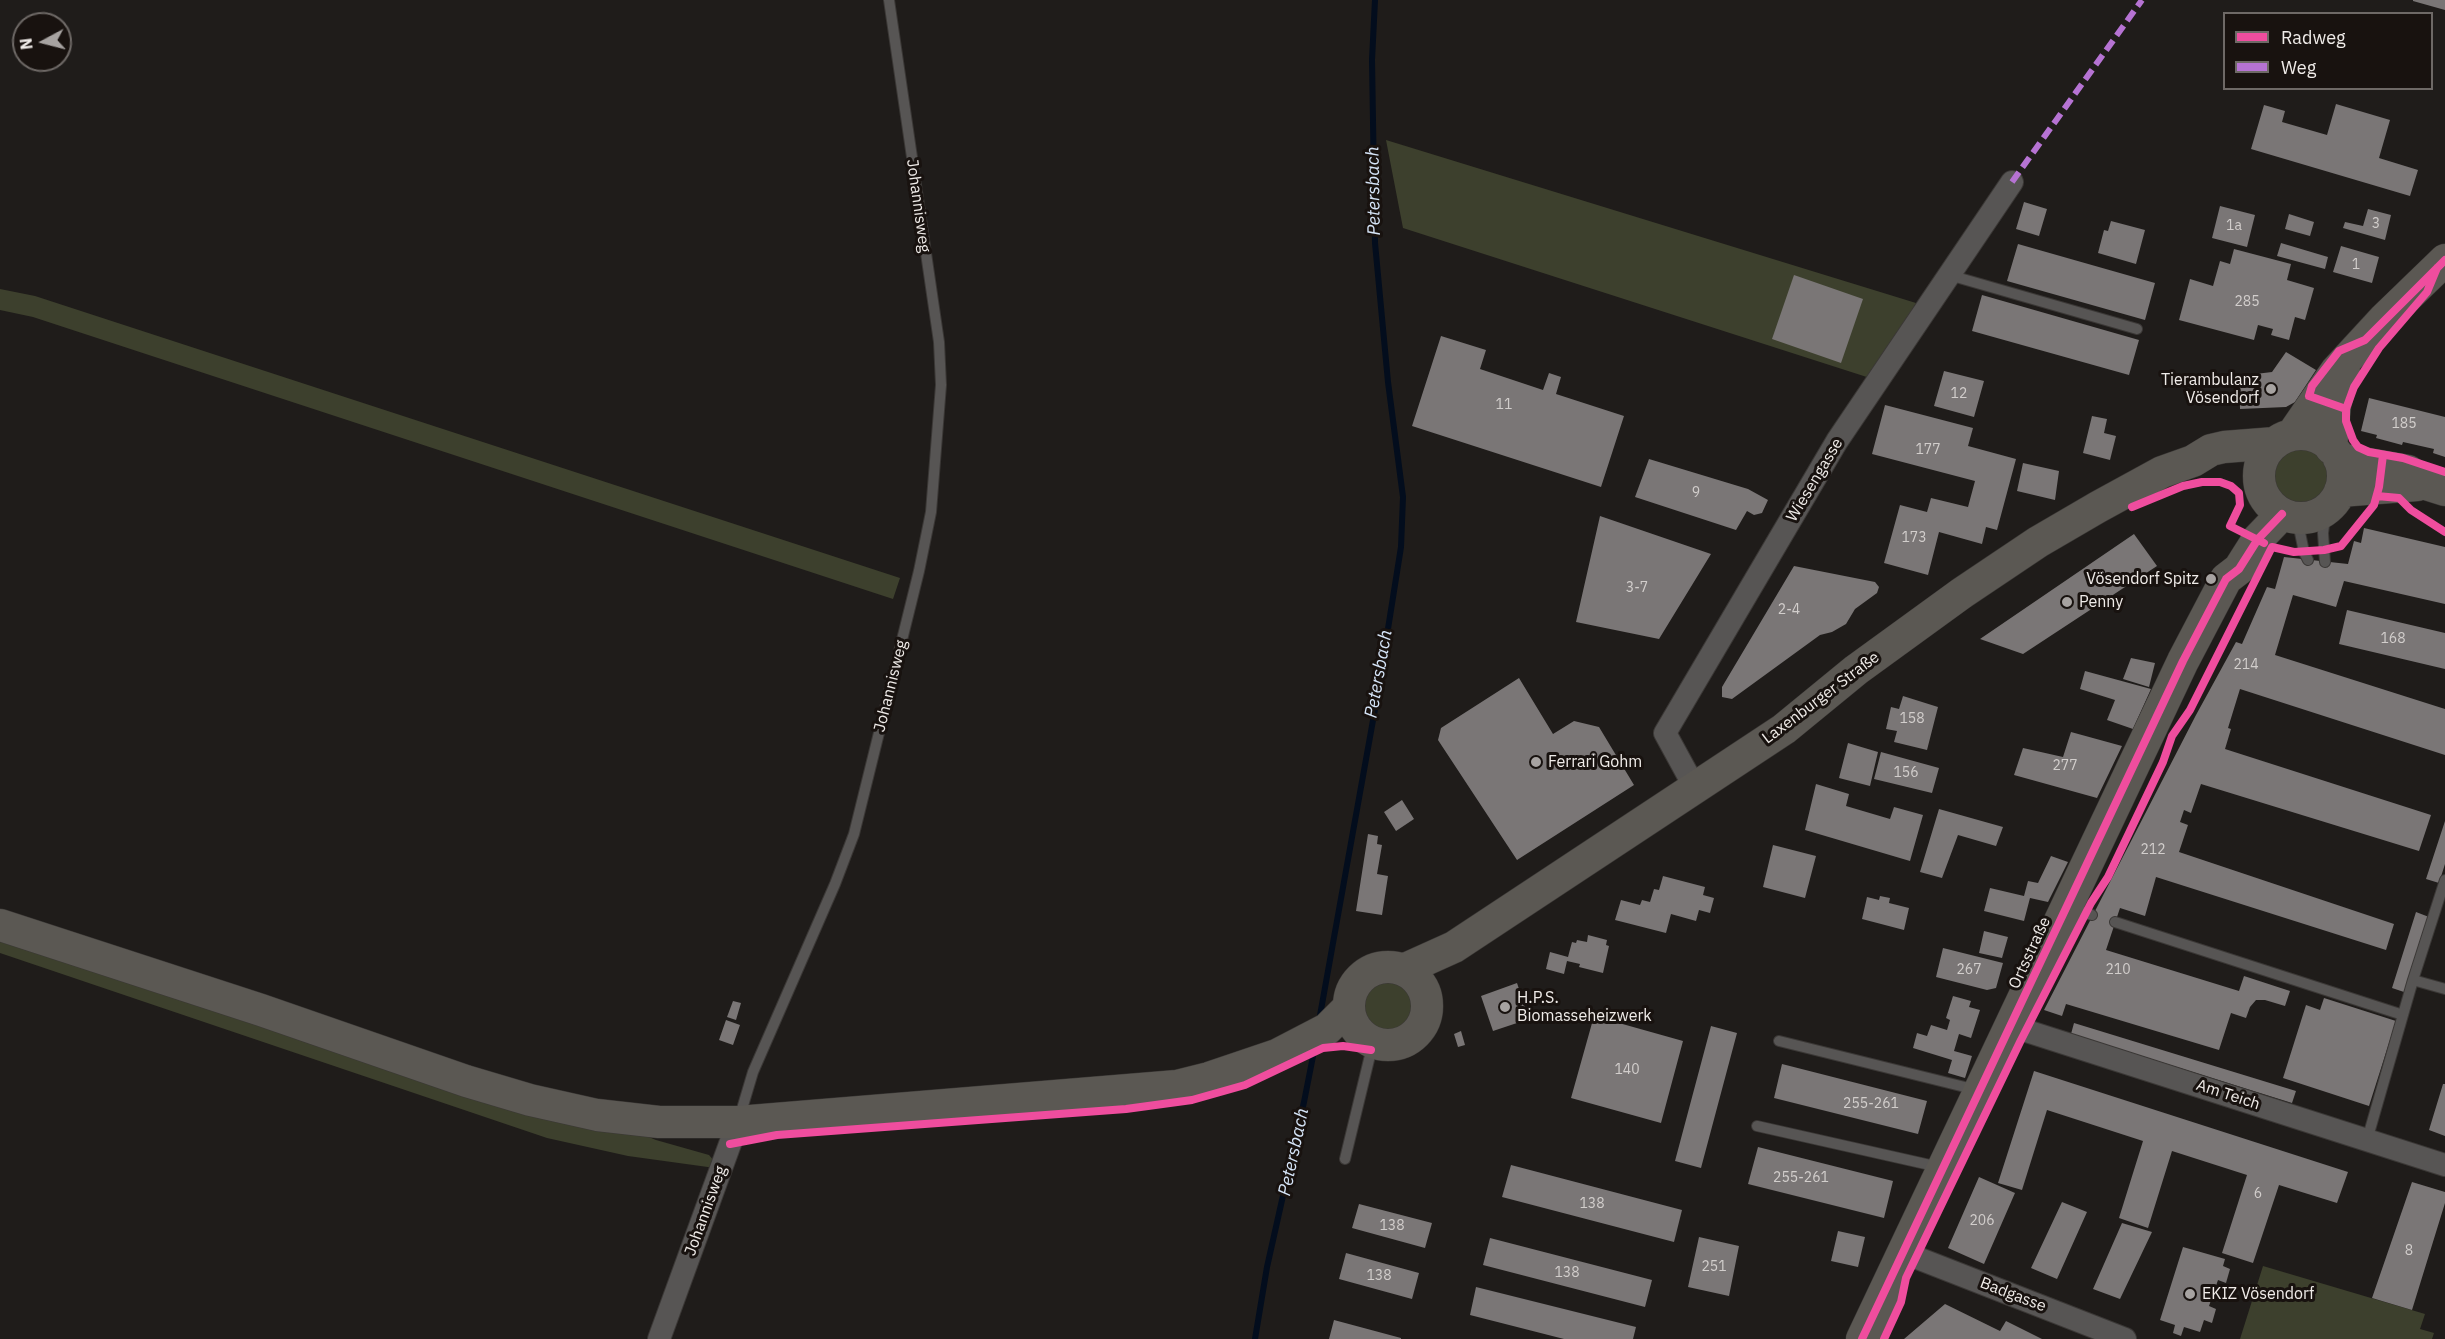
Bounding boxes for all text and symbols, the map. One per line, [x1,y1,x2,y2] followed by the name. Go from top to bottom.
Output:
[12,12,72,72] north arrow
[2223,12,2433,90] legend
[2281,26,2346,49] text: Radweg
[15,37,37,51] text: N
[2281,56,2316,79] text: Weg
[1362,146,1386,236] water label: Petersbach
[902,158,934,254] street label: Johannisweg
[2372,216,2380,232] house number: 3
[2226,218,2242,234] house number: 1a
[2352,257,2360,273] house number: 1
[2234,294,2260,310] house number: 285
[2161,370,2259,408] place label: Tierambulanz Vösendorf
[2264,382,2278,396] marker: Tierambulanz Vösendorf
[1951,386,1967,402] house number: 12
[1496,397,1512,413] house number: 11
[2391,416,2417,432] house number: 185
[1783,435,1847,525] street label: Wiesengasse
[1915,442,1941,458] house number: 177
[1692,485,1700,501] house number: 9
[1901,530,1927,546] house number: 173
[2086,569,2199,589] place label: Vösendorf Spitz
[2204,572,2218,586] marker: Vösendorf Spitz
[1626,580,1648,596] house number: 3-7
[2079,592,2123,612] place label: Penny
[2060,595,2074,609] marker: Penny
[1778,602,1800,618] house number: 2-4
[1361,628,1397,720] water label: Petersbach
[2380,631,2406,647] house number: 168
[870,638,912,734] street label: Johannisweg
[1759,648,1883,748] street label: Laxenburger Straße
[2233,657,2259,673] house number: 214
[1899,711,1925,727] house number: 158
[1548,752,1642,772] place label: Ferrari Gohm
[1529,755,1543,769] marker: Ferrari Gohm
[2052,758,2078,774] house number: 277
[1893,765,1919,781] house number: 156
[2140,842,2166,858] house number: 212
[2005,914,2055,992] street label: Ortsstraße
[1956,962,1982,978] house number: 267
[2105,962,2131,978] house number: 210
[1517,988,1652,1026] place label: H.P.S. Biomasseheizwerk
[1498,1000,1512,1014] marker: H.P.S. Biomasseheizwerk
[1614,1062,1640,1078] house number: 140
[2194,1076,2262,1114] street label: Am Teich
[1843,1096,1899,1112] house number: 255-261
[1274,1106,1314,1198] water label: Petersbach
[681,1164,731,1258] street label: Johannisweg
[1773,1170,1829,1186] house number: 255-261
[2254,1186,2262,1202] house number: 6
[1579,1196,1605,1212] house number: 138
[1969,1213,1995,1229] house number: 206
[1379,1218,1405,1234] house number: 138
[2405,1243,2413,1259] house number: 8
[1701,1259,1727,1275] house number: 251
[1554,1265,1580,1281] house number: 138
[1366,1268,1392,1284] house number: 138
[1977,1274,2049,1316] street label: Badgasse
[2202,1284,2314,1304] place label: EKIZ Vösendorf
[2183,1287,2197,1301] marker: EKIZ Vösendorf

